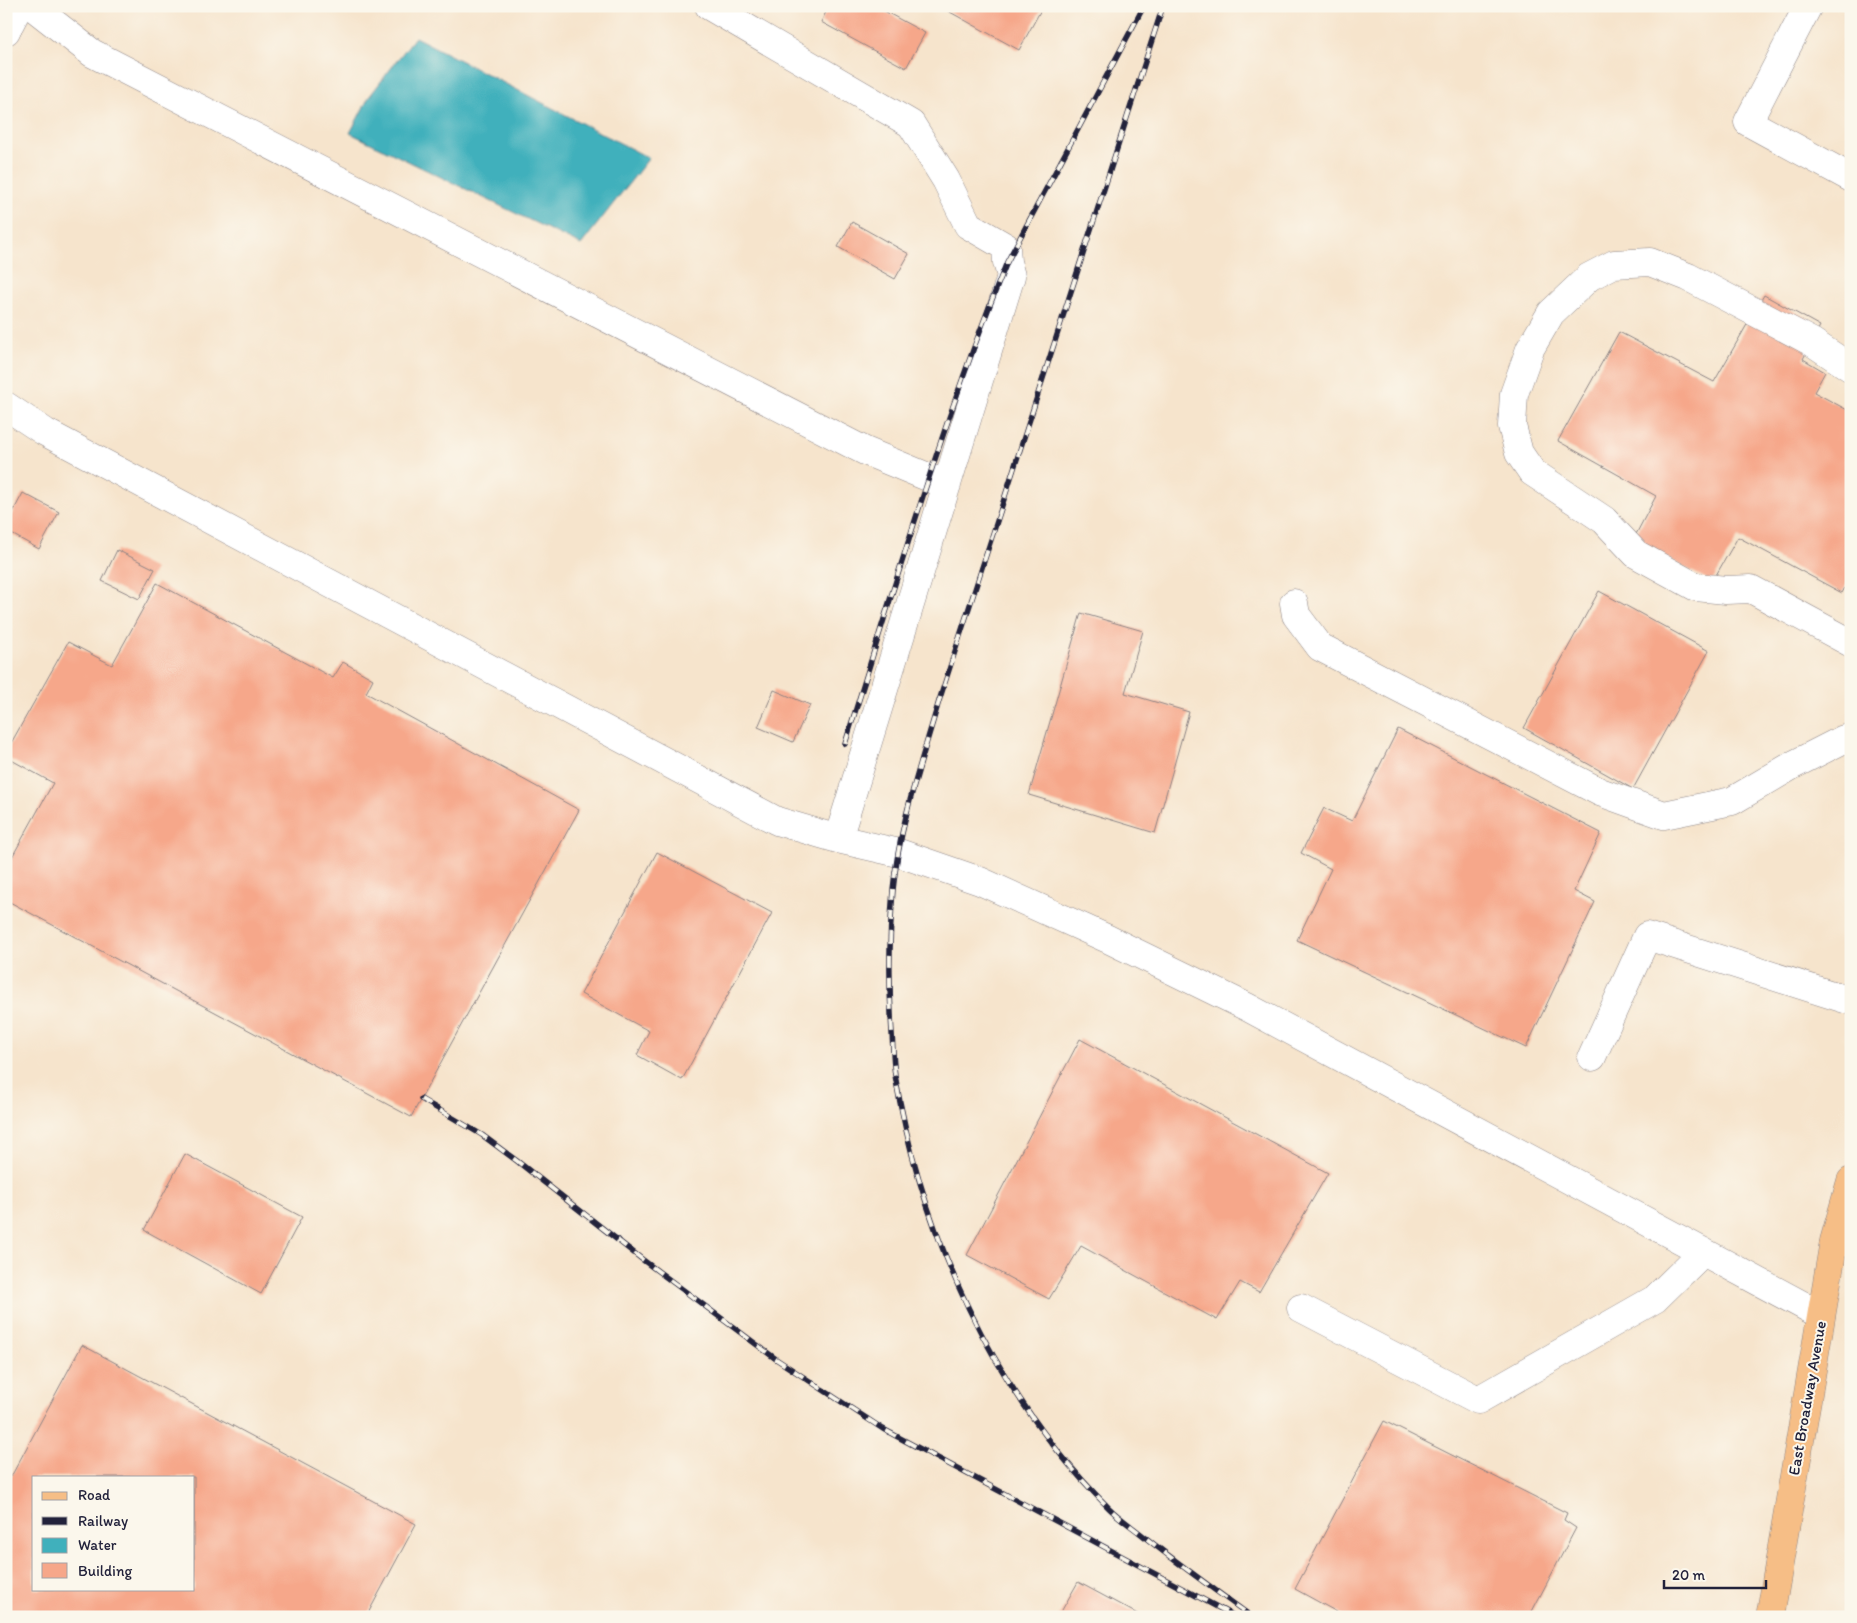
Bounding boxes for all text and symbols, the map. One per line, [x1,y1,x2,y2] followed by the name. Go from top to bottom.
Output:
[1784,1319,1830,1477] street label: East Broadway Avenue
[32,1476,195,1590] legend
[78,1486,111,1504] text: Road
[78,1512,128,1530] text: Railway
[78,1536,117,1554] text: Water
[1664,1558,1767,1590] scale bar
[78,1562,132,1580] text: Building
[1672,1566,1706,1584] text: 20 m

